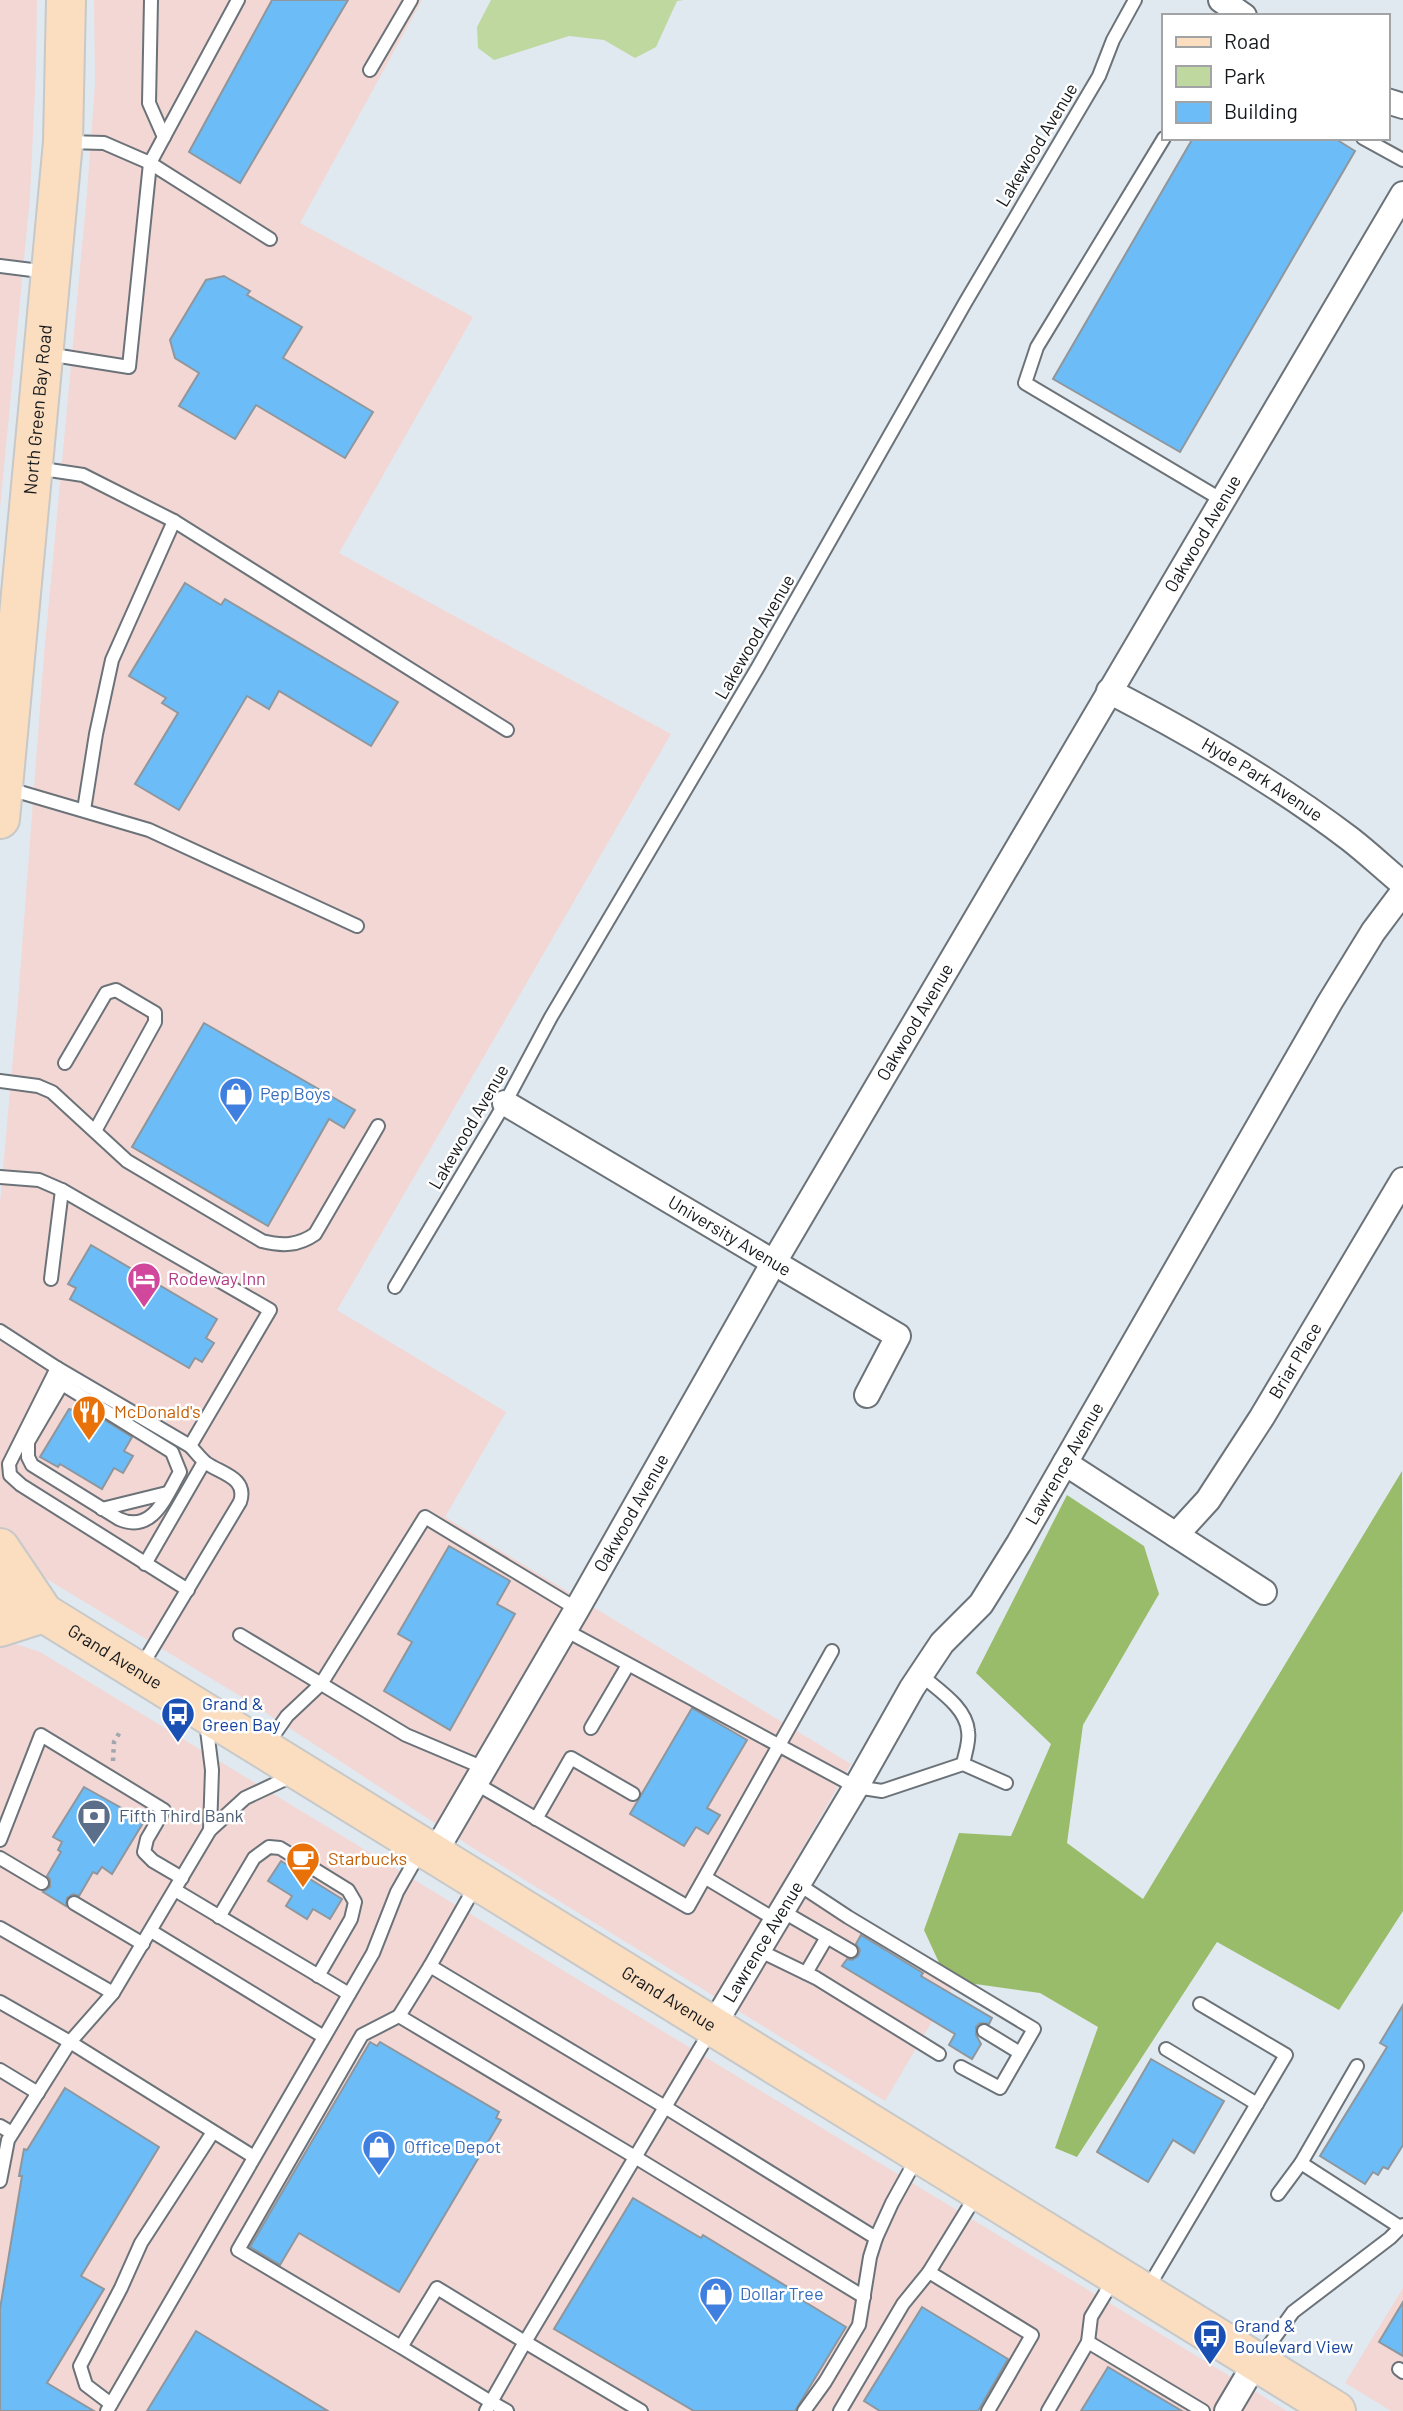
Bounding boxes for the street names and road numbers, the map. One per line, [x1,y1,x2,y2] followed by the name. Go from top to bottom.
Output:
[991,79,1082,210] street label: Lakewood Avenue
[18,324,56,496] street label: North Green Bay Road
[1159,471,1245,596] street label: Oakwood Avenue
[710,570,799,703] street label: Lakewood Avenue
[1198,732,1327,825] street label: Hyde Park Avenue
[871,959,957,1084] street label: Oakwood Avenue
[424,1060,513,1193] street label: Lakewood Avenue
[664,1190,796,1280] street label: University Avenue
[1264,1318,1326,1402] street label: Briar Place
[1020,1398,1108,1528] street label: Lawrence Avenue
[588,1450,673,1576] street label: Oakwood Avenue
[64,1619,167,1694] street label: Grand Avenue
[718,1877,807,2006] street label: Lawrence Avenue
[618,1961,721,2036] street label: Grand Avenue

